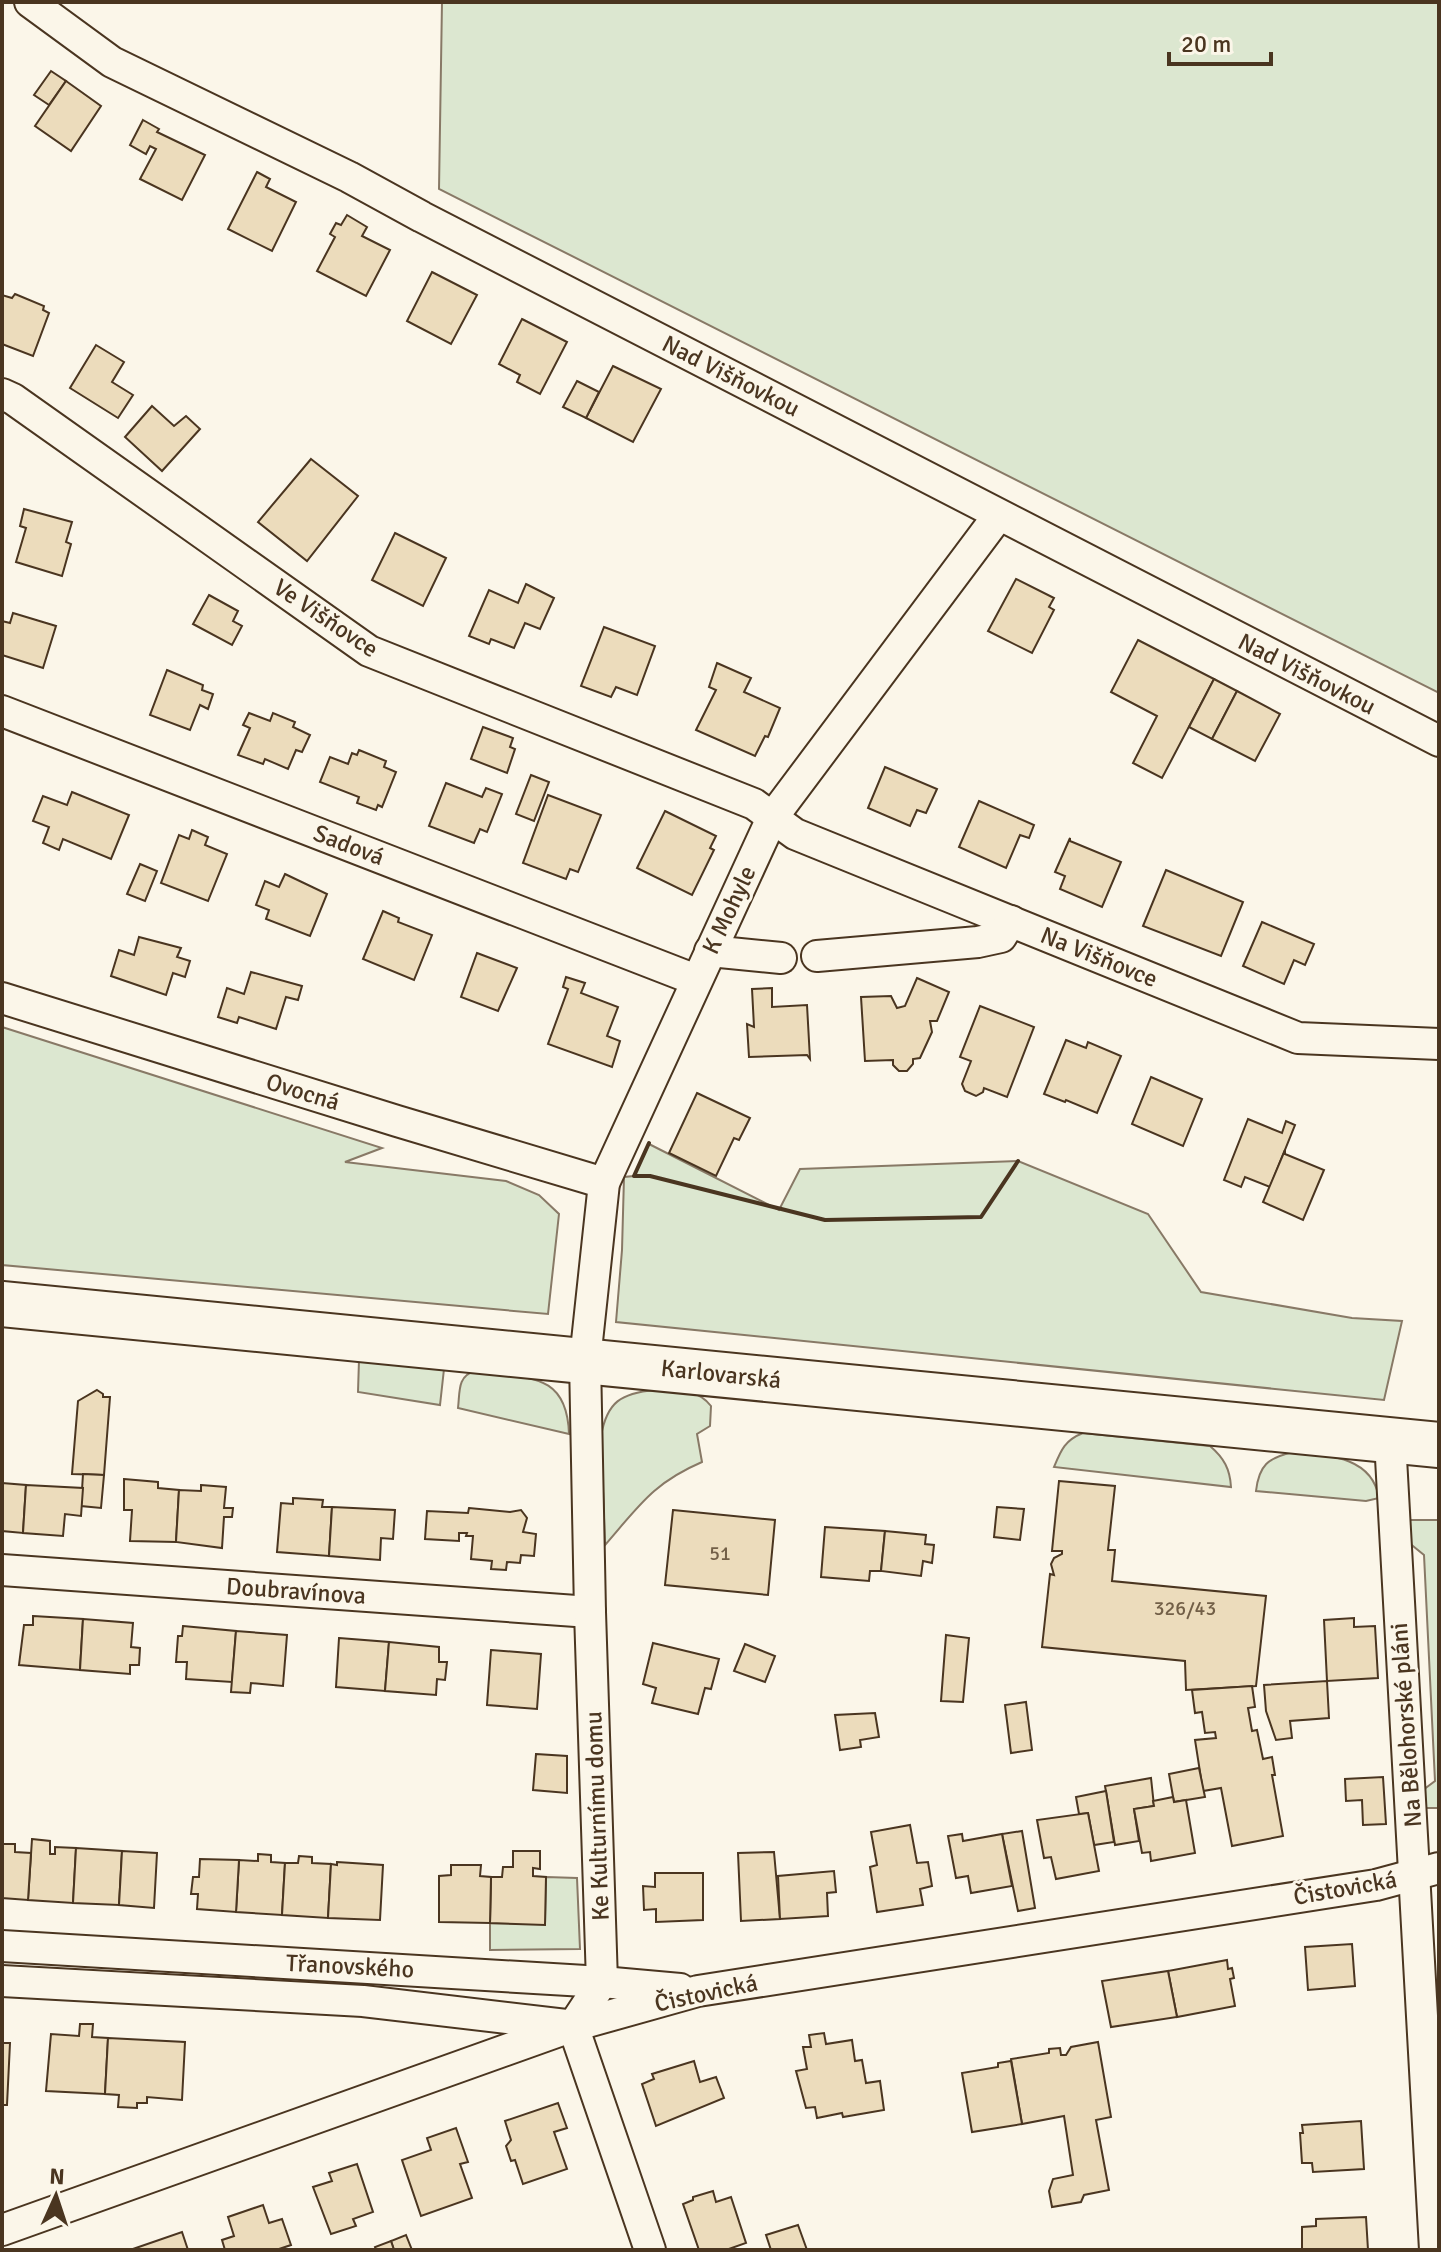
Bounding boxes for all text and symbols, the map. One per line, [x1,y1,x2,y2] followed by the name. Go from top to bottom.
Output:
[1169,16,1271,66] scale bar
[1181,29,1231,59] text: 20 m
[657,328,805,424] street label: Nad Višňovkou
[268,572,384,664] street label: Ve Višňovce
[1233,626,1381,722] street label: Nad Višňovkou
[309,818,389,872] street label: Sadová
[696,861,762,959] street label: K Mohyle
[1036,920,1162,994] street label: Na Višňovce
[263,1067,343,1117] street label: Ovocná
[659,1353,783,1395] street label: Karlovarská
[709,1541,731,1566] house number: 51
[225,1571,367,1611] street label: Doubravínova
[1154,1596,1216,1621] house number: 326/43
[1384,1622,1428,1828] street label: Na Bělohorské pláni
[578,1711,616,1921] street label: Ke Kulturnímu domu
[1291,1864,1399,1912] street label: Čistovická
[285,1948,415,1984] street label: Třanovského
[652,1967,760,2019] street label: Čistovická
[16,2156,96,2236] north arrow
[49,2163,65,2190] text: N

